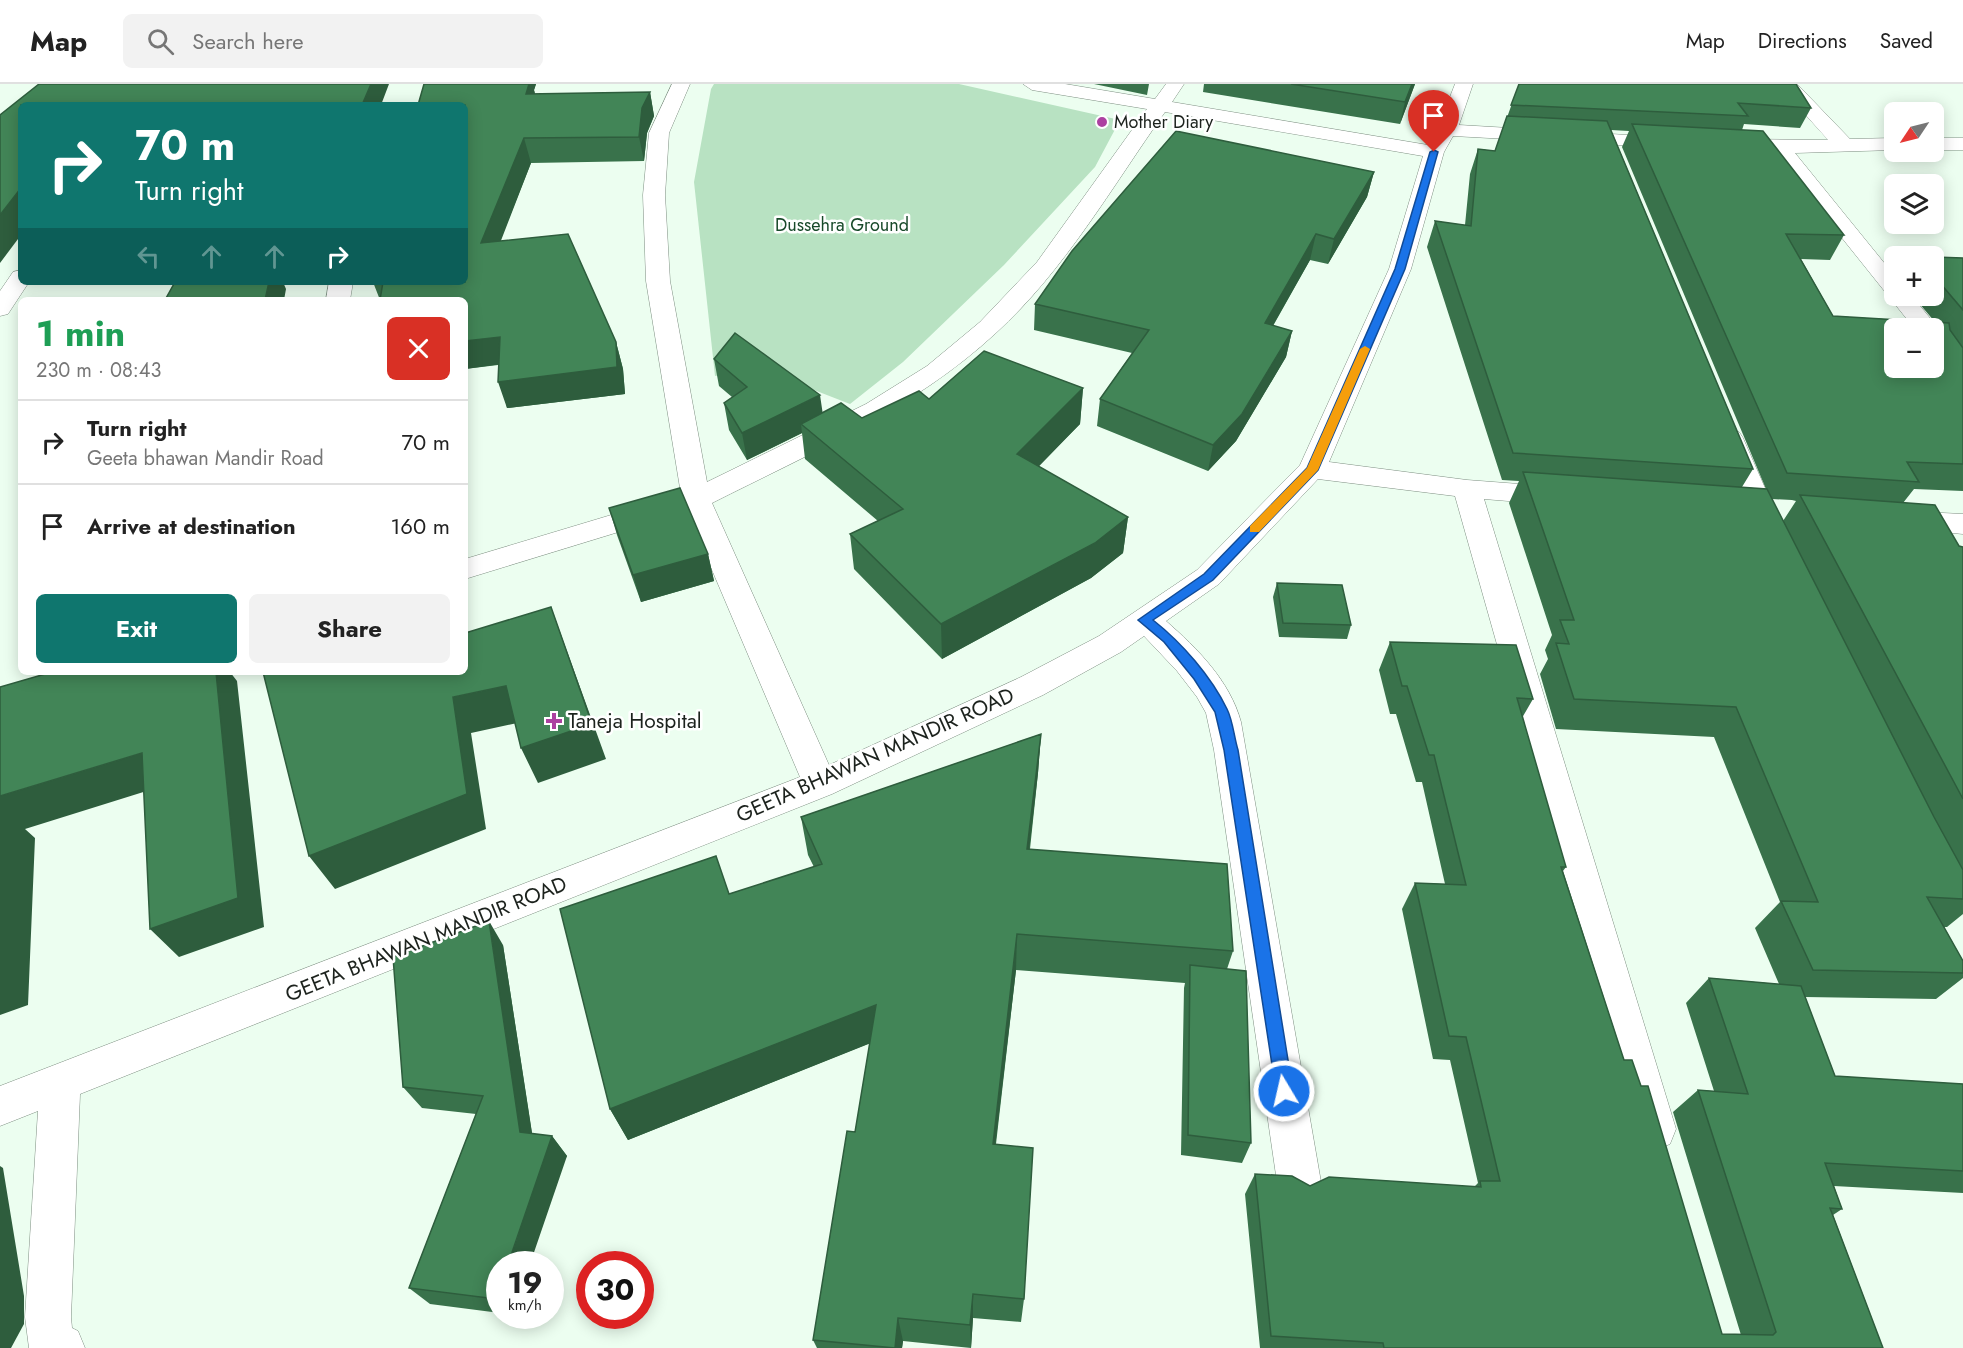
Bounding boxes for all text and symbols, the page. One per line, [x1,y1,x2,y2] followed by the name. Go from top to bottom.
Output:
[123,14,543,68] search box
[30,21,87,62] text: Map
[144,25,177,58] icon: search
[192,25,304,57] text: Search here
[1686,26,1725,56] text: Map
[1758,26,1847,56] text: Directions
[1880,26,1933,56] text: Saved
[1408,90,1459,152] pin
[1417,99,1450,132] icon: arrive
[1884,102,1944,162] north arrow
[1884,102,1944,378] map controls
[1114,109,1213,135] place label: Mother Diary
[135,115,235,176] text: 70 m
[1095,115,1109,129] marker: Mother Diary
[36,126,114,204] icon: right
[135,171,243,210] text: Turn right
[1884,174,1944,234] button: layers
[775,212,909,238] park label: Dussehra Ground
[132,240,165,273] icon: left
[195,240,228,273] icon: ahead
[258,240,291,273] icon: ahead
[321,240,354,273] icon: right
[1884,246,1944,306] button: +
[36,307,125,359] text: 1 min
[387,317,450,380] button: close
[1884,318,1944,378] button: −
[36,356,161,385] text: 230 m · 08:43
[87,412,187,444] text: Turn right
[36,426,69,459] icon: right
[401,426,450,458] text: 70 m
[87,444,324,473] text: Geeta bhawan Mandir Road
[36,510,69,543] icon: arrive
[87,510,296,542] text: Arrive at destination
[390,510,450,542] text: 160 m
[36,594,237,663] button: Exit
[249,594,450,663] button: Share
[731,680,1019,830] street label: GEETA BHAWAN MANDIR ROAD
[568,706,702,736] place label: Taneja Hospital
[545,712,563,730] marker: Taneja Hospital
[281,869,571,1009] street label: GEETA BHAWAN MANDIR ROAD
[1252,1059,1316,1123] position arrow
[576,1251,654,1329] speed limit sign: 30
[507,1261,543,1304] text: 19
[508,1294,542,1316] text: km/h

